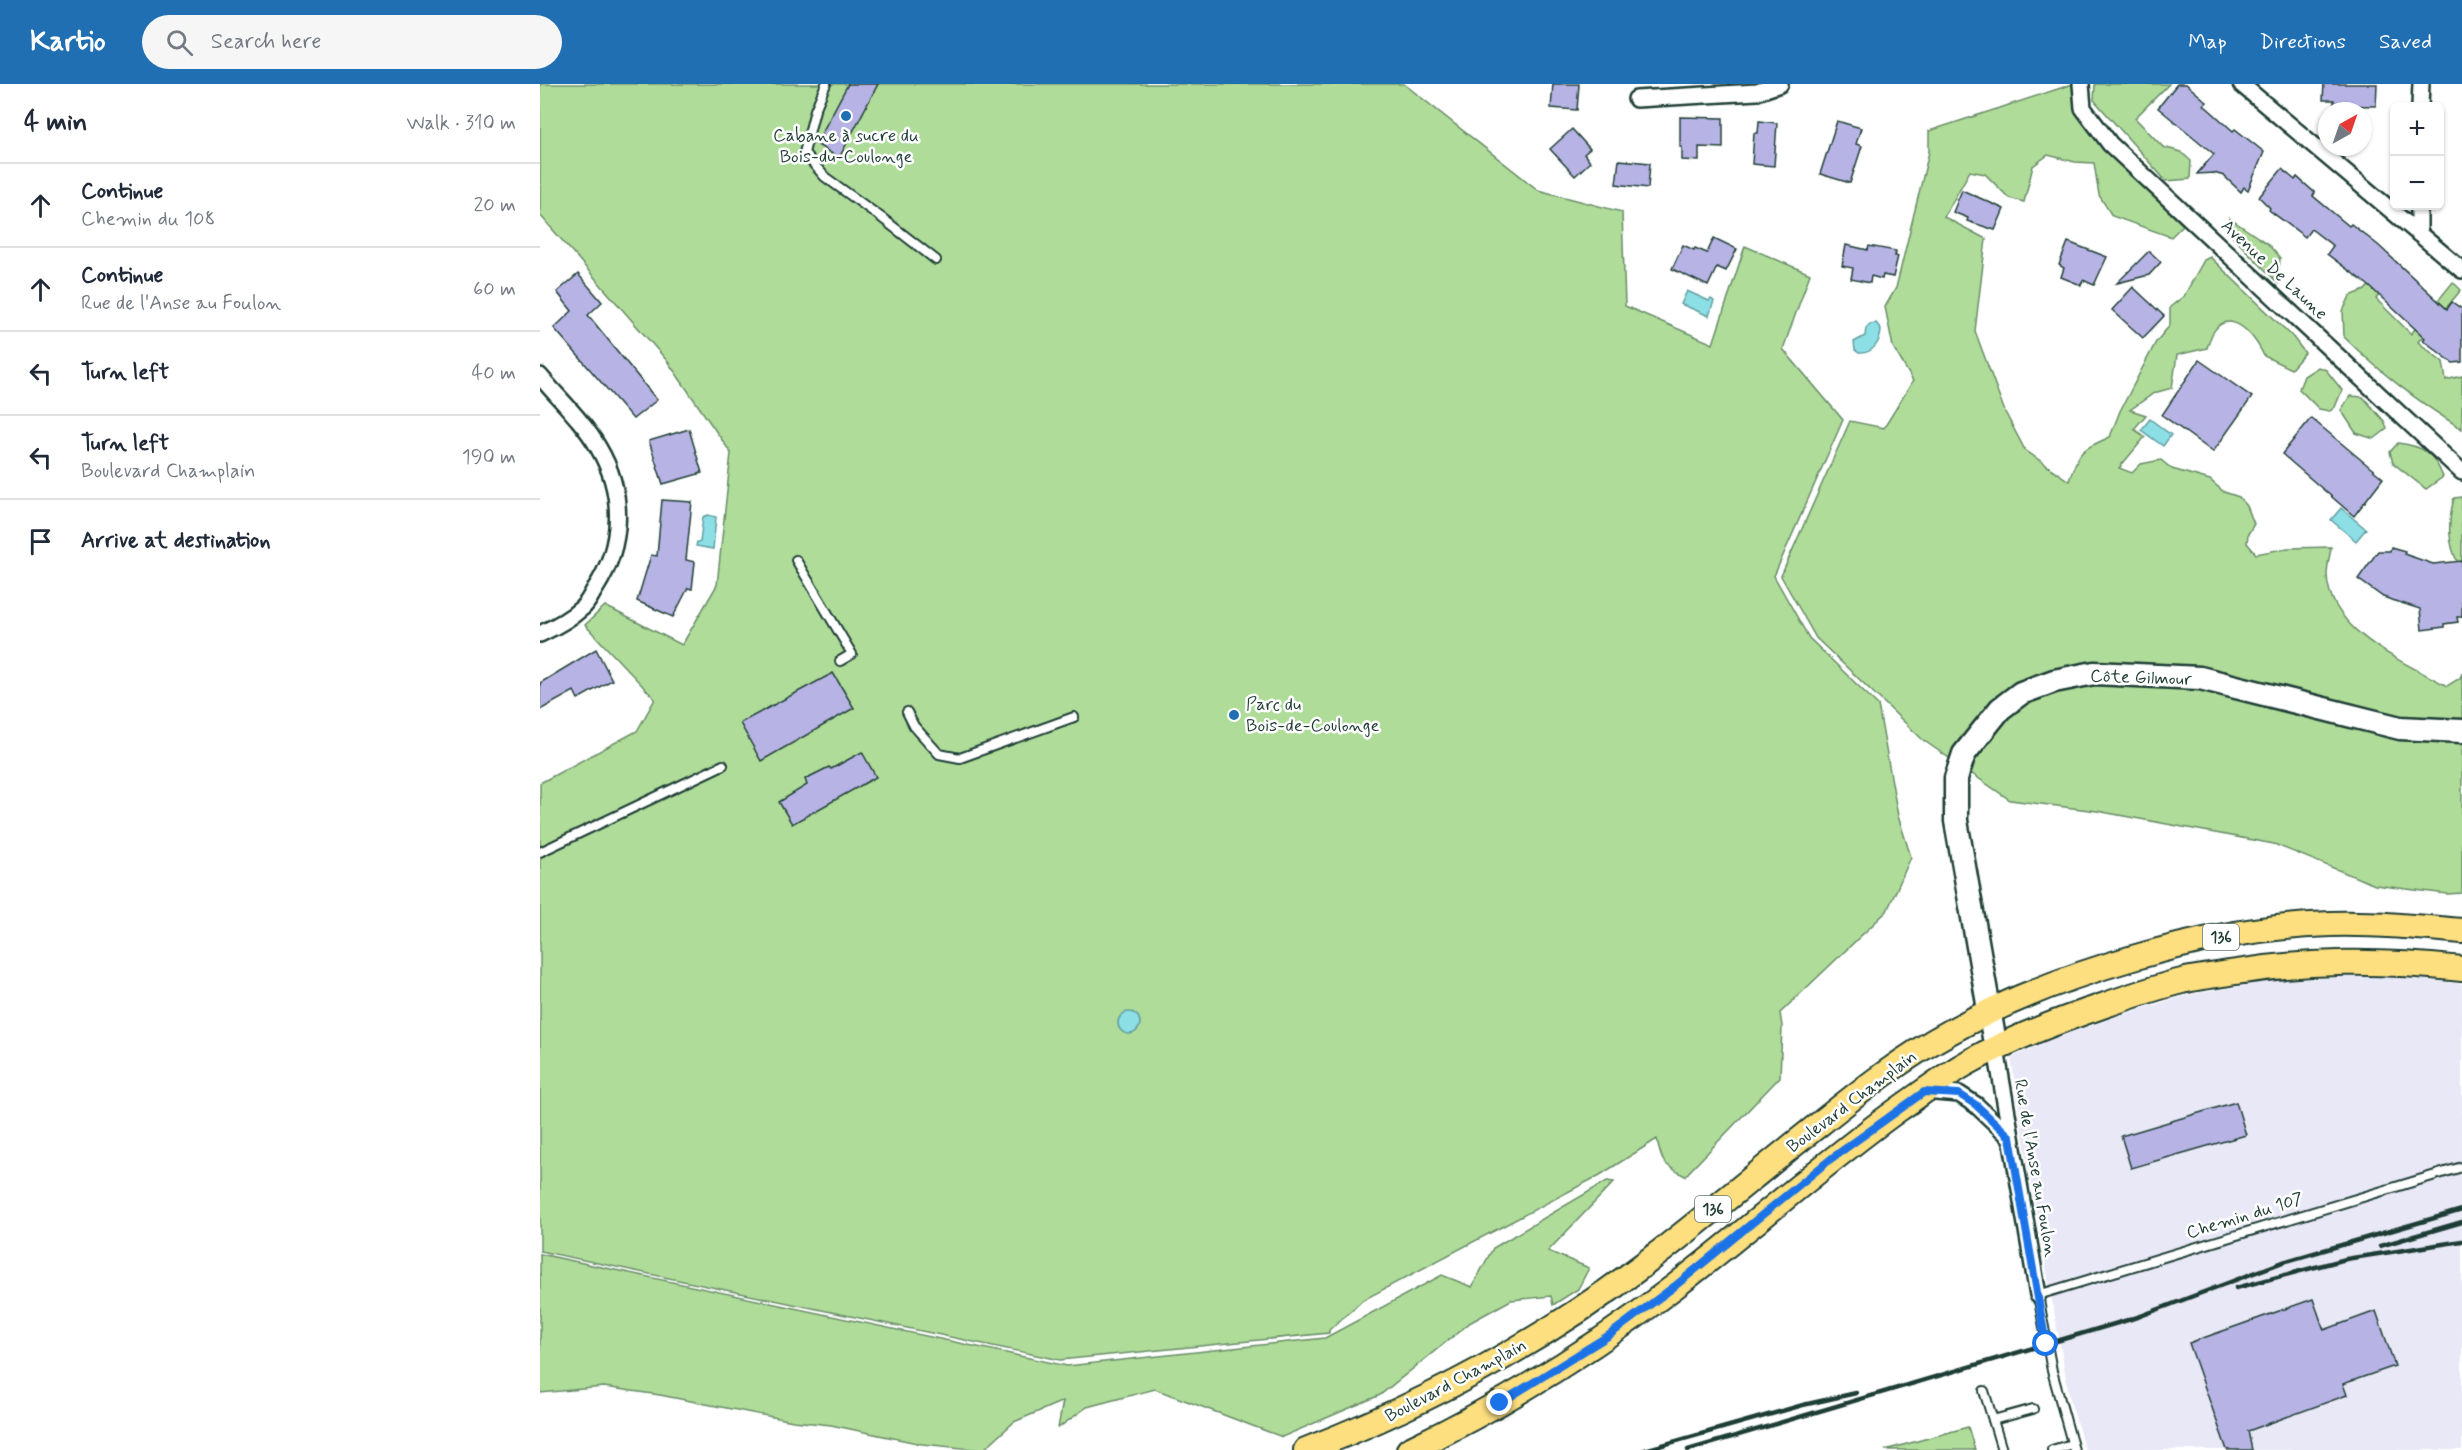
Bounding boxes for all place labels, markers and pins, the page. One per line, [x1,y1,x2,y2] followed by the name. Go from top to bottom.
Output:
[839,109,853,123] marker: Cabane à sucre du Bois-du-Coulonge
[773,124,919,169] place label: Cabane à sucre du Bois-du-Coulonge
[1246,693,1380,738] place label: Parc du Bois-de-Coulonge
[1227,708,1241,722] marker: Parc du Bois-de-Coulonge

